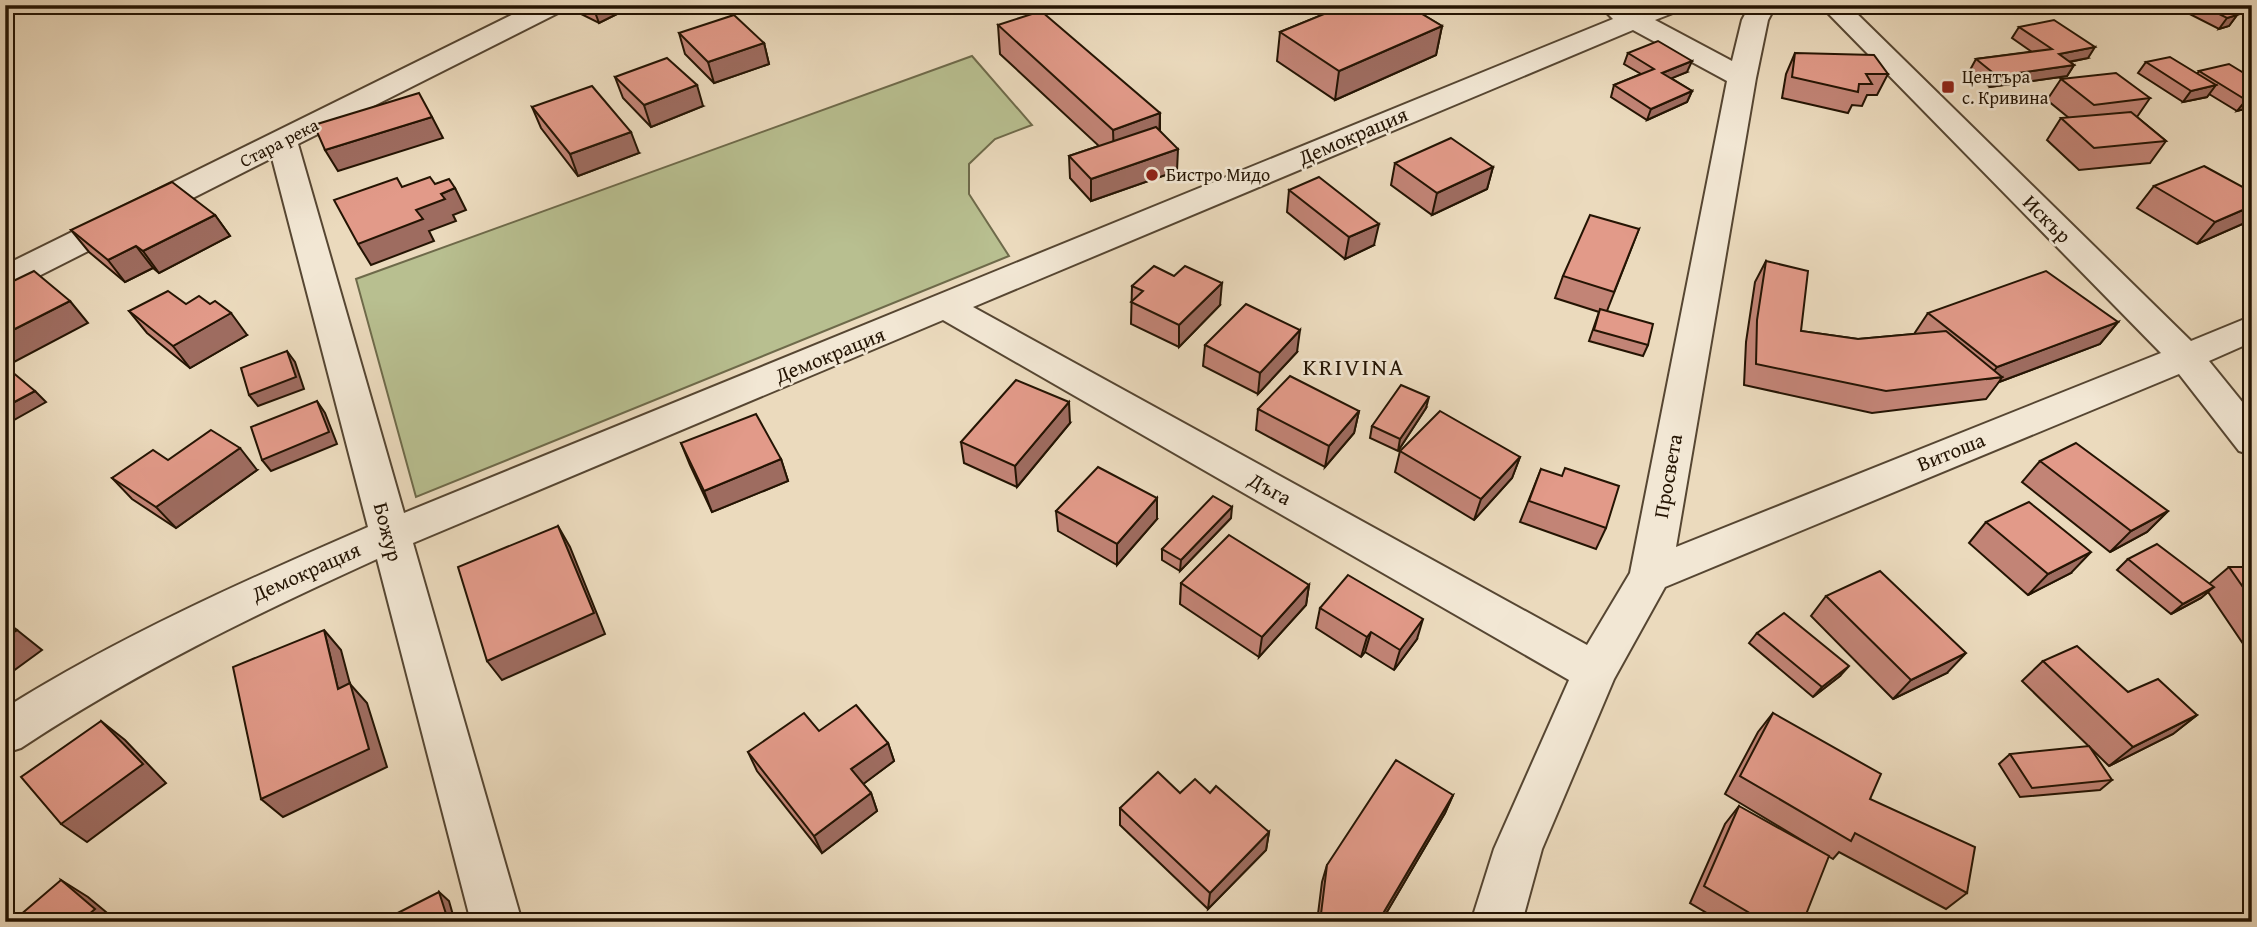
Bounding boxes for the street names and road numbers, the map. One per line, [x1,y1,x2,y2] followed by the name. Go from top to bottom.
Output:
[1292,98,1413,173] street label: Демокрация
[235,111,323,174] street label: Стара река
[2016,187,2079,250] street label: Искър
[769,318,890,391] street label: Демокрация
[1912,424,1990,479] street label: Витоша
[1645,431,1690,521] street label: Просвета
[1242,464,1297,513] street label: Дъга
[366,499,411,565] street label: Божур
[245,534,366,610] street label: Демокрация

